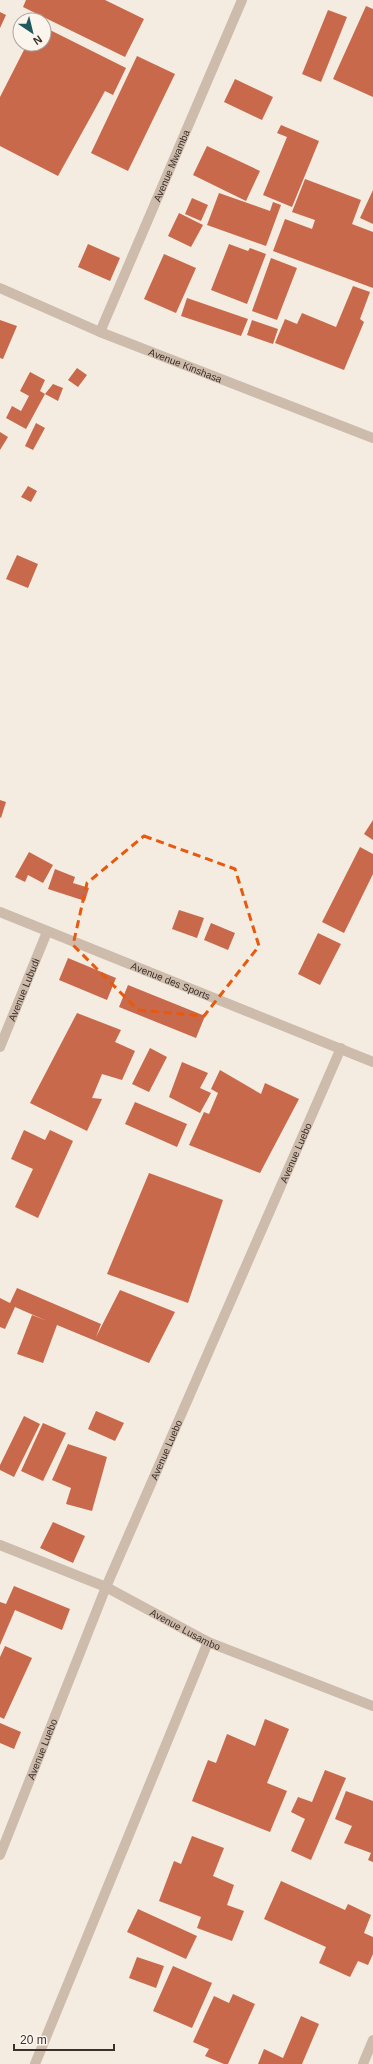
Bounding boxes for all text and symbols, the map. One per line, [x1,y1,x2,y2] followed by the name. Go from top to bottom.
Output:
[12,12,52,52] north arrow
[31,33,44,47] text: N
[151,128,192,203] street label: Avenue Mwamba
[147,346,224,385] street label: Avenue Kinshasa
[6,957,41,1023] street label: Avenue Lubudi
[130,960,212,1001] street label: Avenue des Sports
[277,1121,313,1184] street label: Avenue Luebo
[148,1418,184,1481] street label: Avenue Luebo
[148,1606,222,1652] street label: Avenue Lusambo
[25,1717,59,1781] street label: Avenue Luebo
[14,2026,114,2052] scale bar
[20,2033,47,2047] text: 20 m

